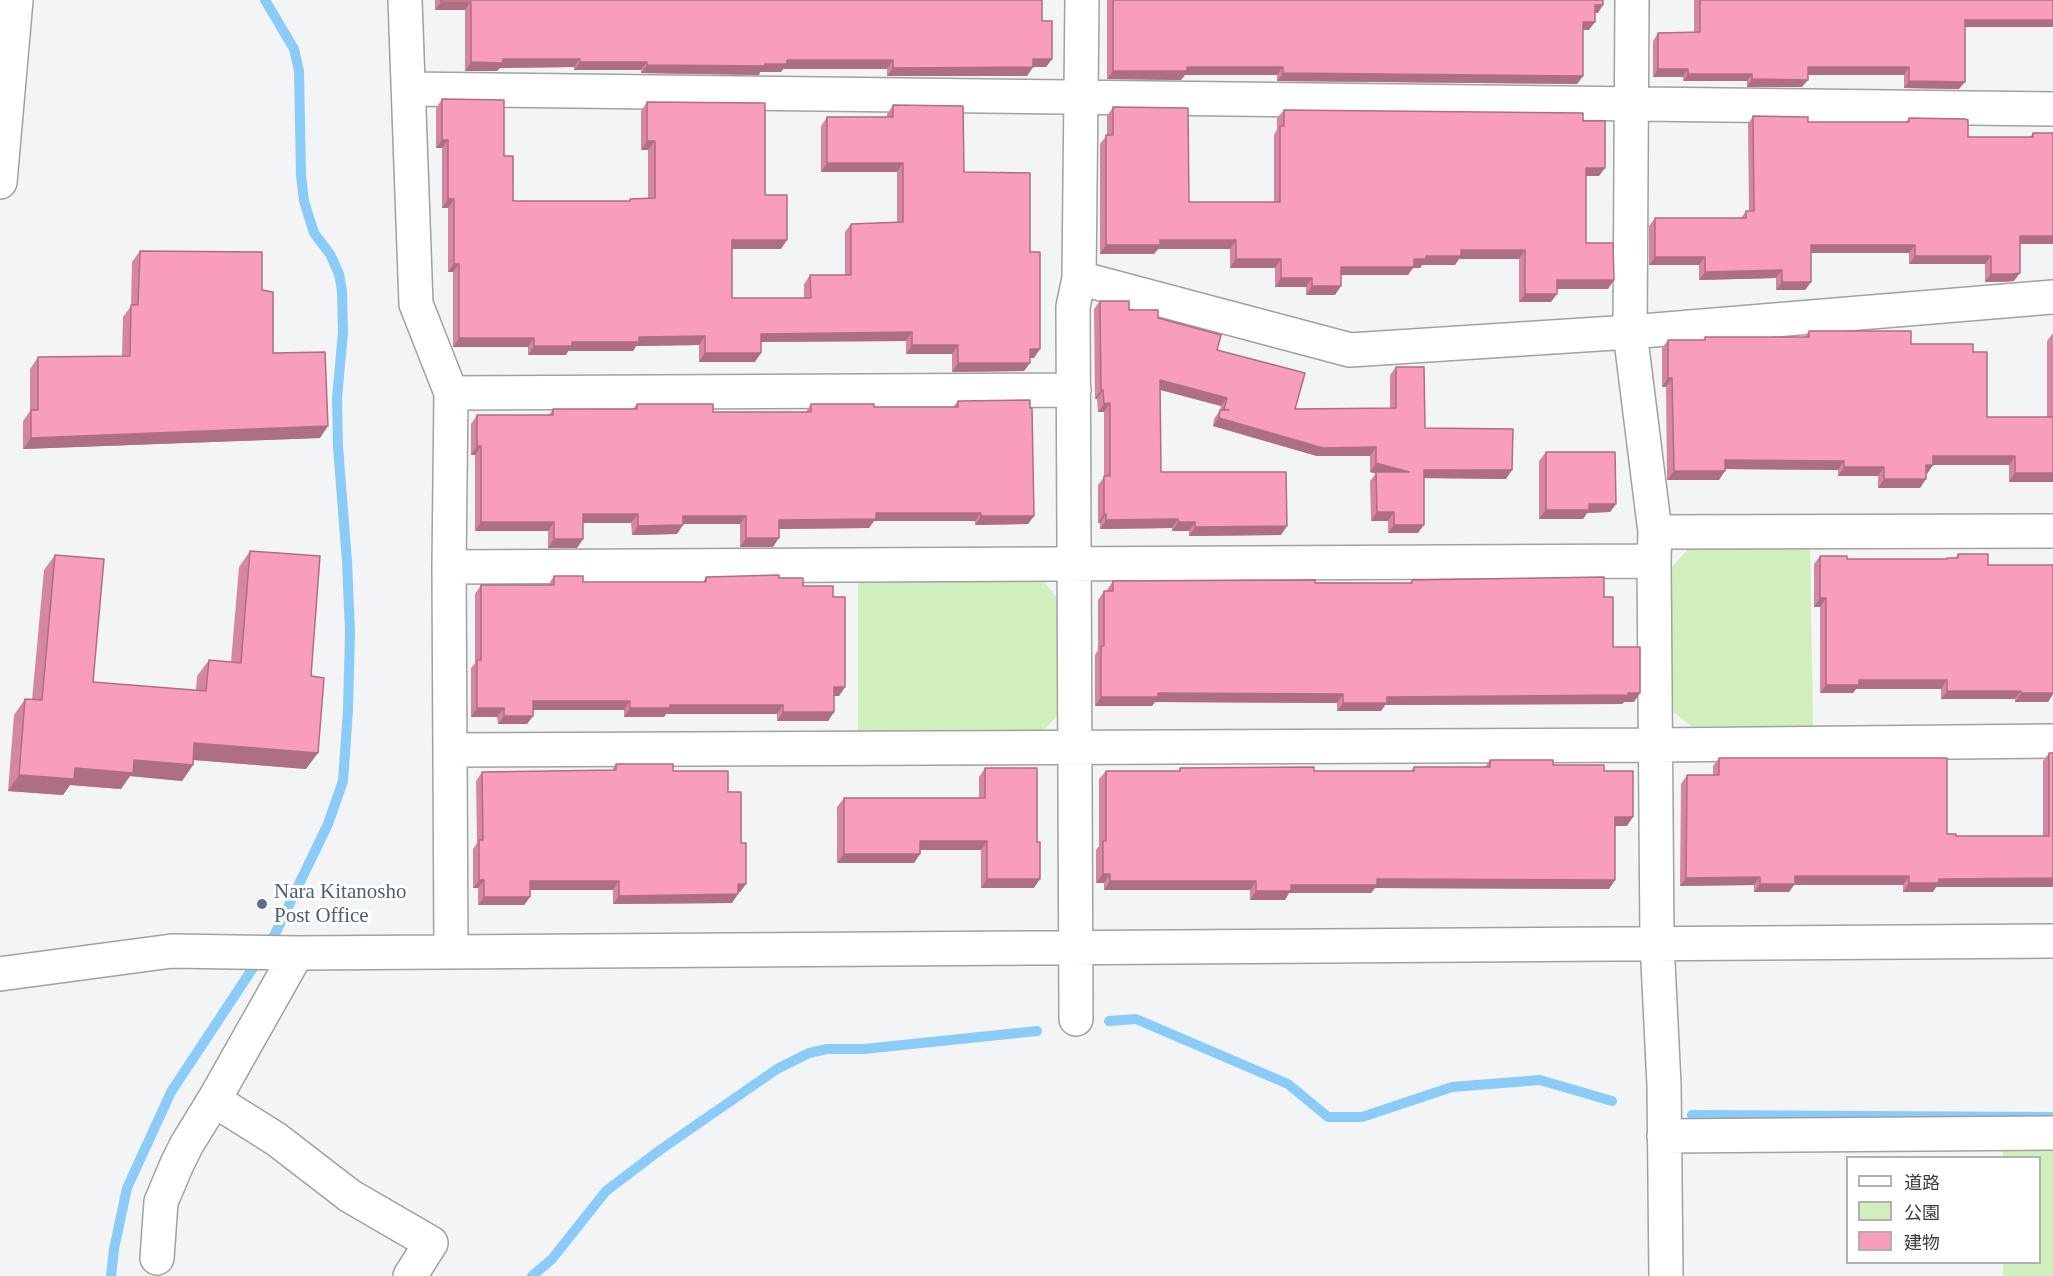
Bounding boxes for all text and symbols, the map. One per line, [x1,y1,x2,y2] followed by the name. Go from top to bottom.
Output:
[274,879,406,929] place label: Nara Kitanosho Post Office
[255,897,269,911] marker: Nara Kitanosho Post Office
[1846,1156,2041,1264] legend
[1904,1173,1940,1193] text: 道路
[1904,1203,1940,1223] text: 公園
[1904,1233,1940,1253] text: 建物

